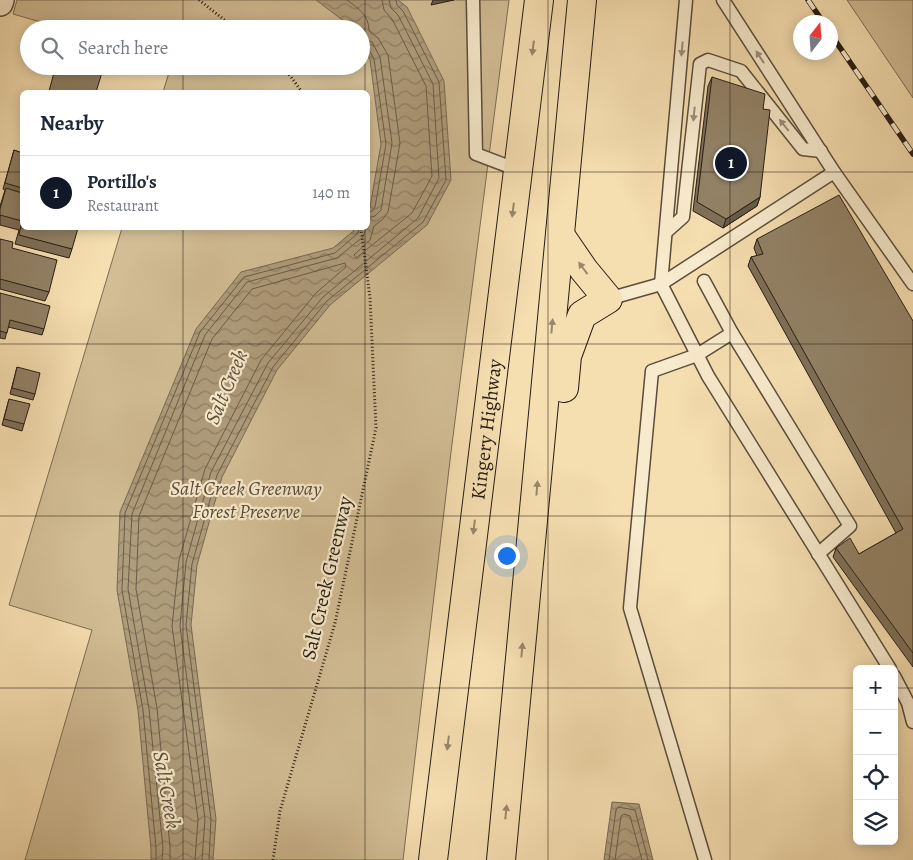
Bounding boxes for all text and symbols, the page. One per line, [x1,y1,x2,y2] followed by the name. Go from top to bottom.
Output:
[793,15,838,60] north arrow
[20,20,370,75] search box
[38,34,66,62] icon: search
[78,35,168,61] text: Search here
[529,41,537,57] one-way arrow
[678,41,686,57] one-way arrow
[756,51,765,64] one-way arrow
[690,106,698,122] one-way arrow
[40,109,103,137] text: Nearby
[778,119,789,132] one-way arrow
[715,144,747,182] pin: 1
[87,169,157,195] text: Portillo's
[53,182,59,204] text: 1
[312,182,350,204] text: 140 m
[87,195,159,217] text: Restaurant
[509,202,517,218] one-way arrow
[577,262,588,275] one-way arrow
[548,318,556,334] one-way arrow
[198,345,254,429] water label: Salt Creek
[464,356,508,501] street label: Kingery Highway
[170,475,322,525] park label: Salt Creek Greenway Forest Preserve
[533,480,541,496] one-way arrow
[295,493,359,662] street label: Salt Creek Greenway
[470,520,478,536] one-way arrow
[494,543,520,569] your location
[518,642,526,658] one-way arrow
[853,665,898,845] map controls
[853,665,898,710] button: +
[853,710,898,755] button: −
[444,736,452,752] one-way arrow
[146,749,188,831] water label: Salt Creek
[853,755,898,800] button: locate
[853,800,898,845] button: layers
[502,803,510,819] one-way arrow

